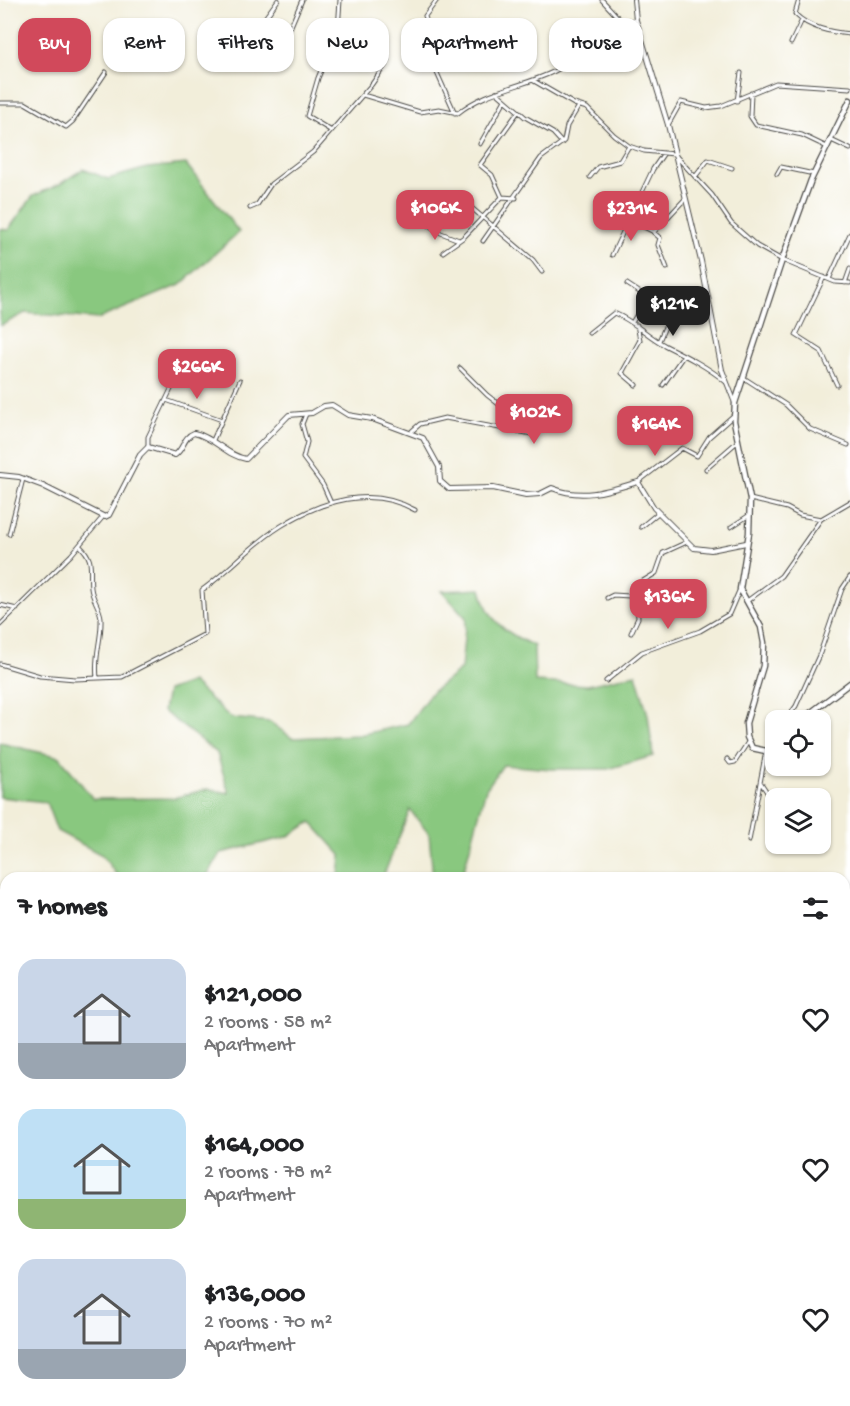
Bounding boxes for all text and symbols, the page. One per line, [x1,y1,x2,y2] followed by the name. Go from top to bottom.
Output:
[18,18,91,72] chip: Buy
[103,18,185,72] chip: Rent
[197,18,294,72] chip: Filters
[306,18,389,72] chip: New
[401,18,537,72] chip: Apartment
[549,18,643,72] chip: House
[393,190,477,241] pin: $106K
[589,191,673,242] pin: $231K
[410,198,460,221] text: $106K
[607,199,655,222] text: $231K
[631,286,715,337] pin: $121K
[650,294,696,317] text: $121K
[155,349,239,400] pin: $266K
[172,357,222,380] text: $266K
[492,394,576,445] pin: $102K
[509,402,559,425] text: $102K
[613,406,697,457] pin: $164K
[631,414,679,437] text: $164K
[626,579,710,630] pin: $136K
[644,587,692,610] text: $136K
[765,710,831,854] map controls
[765,710,831,776] button: locate
[765,788,831,854] button: layers
[799,892,832,925] icon: filters
[18,893,107,924] text: 7 homes
[204,981,302,1012] text: $121,000
[66,983,138,1055] icon: home
[799,1003,832,1036] icon: heart
[204,1012,332,1035] text: 2 rooms · 58 m²
[204,1035,294,1058] text: Apartment
[204,1131,304,1162] text: $164,000
[66,1133,138,1205] icon: home
[799,1153,832,1186] icon: heart
[204,1162,332,1185] text: 2 rooms · 78 m²
[204,1185,294,1208] text: Apartment
[204,1281,305,1312] text: $136,000
[66,1283,138,1355] icon: home
[799,1303,832,1336] icon: heart
[204,1312,332,1335] text: 2 rooms · 70 m²
[204,1335,294,1358] text: Apartment

